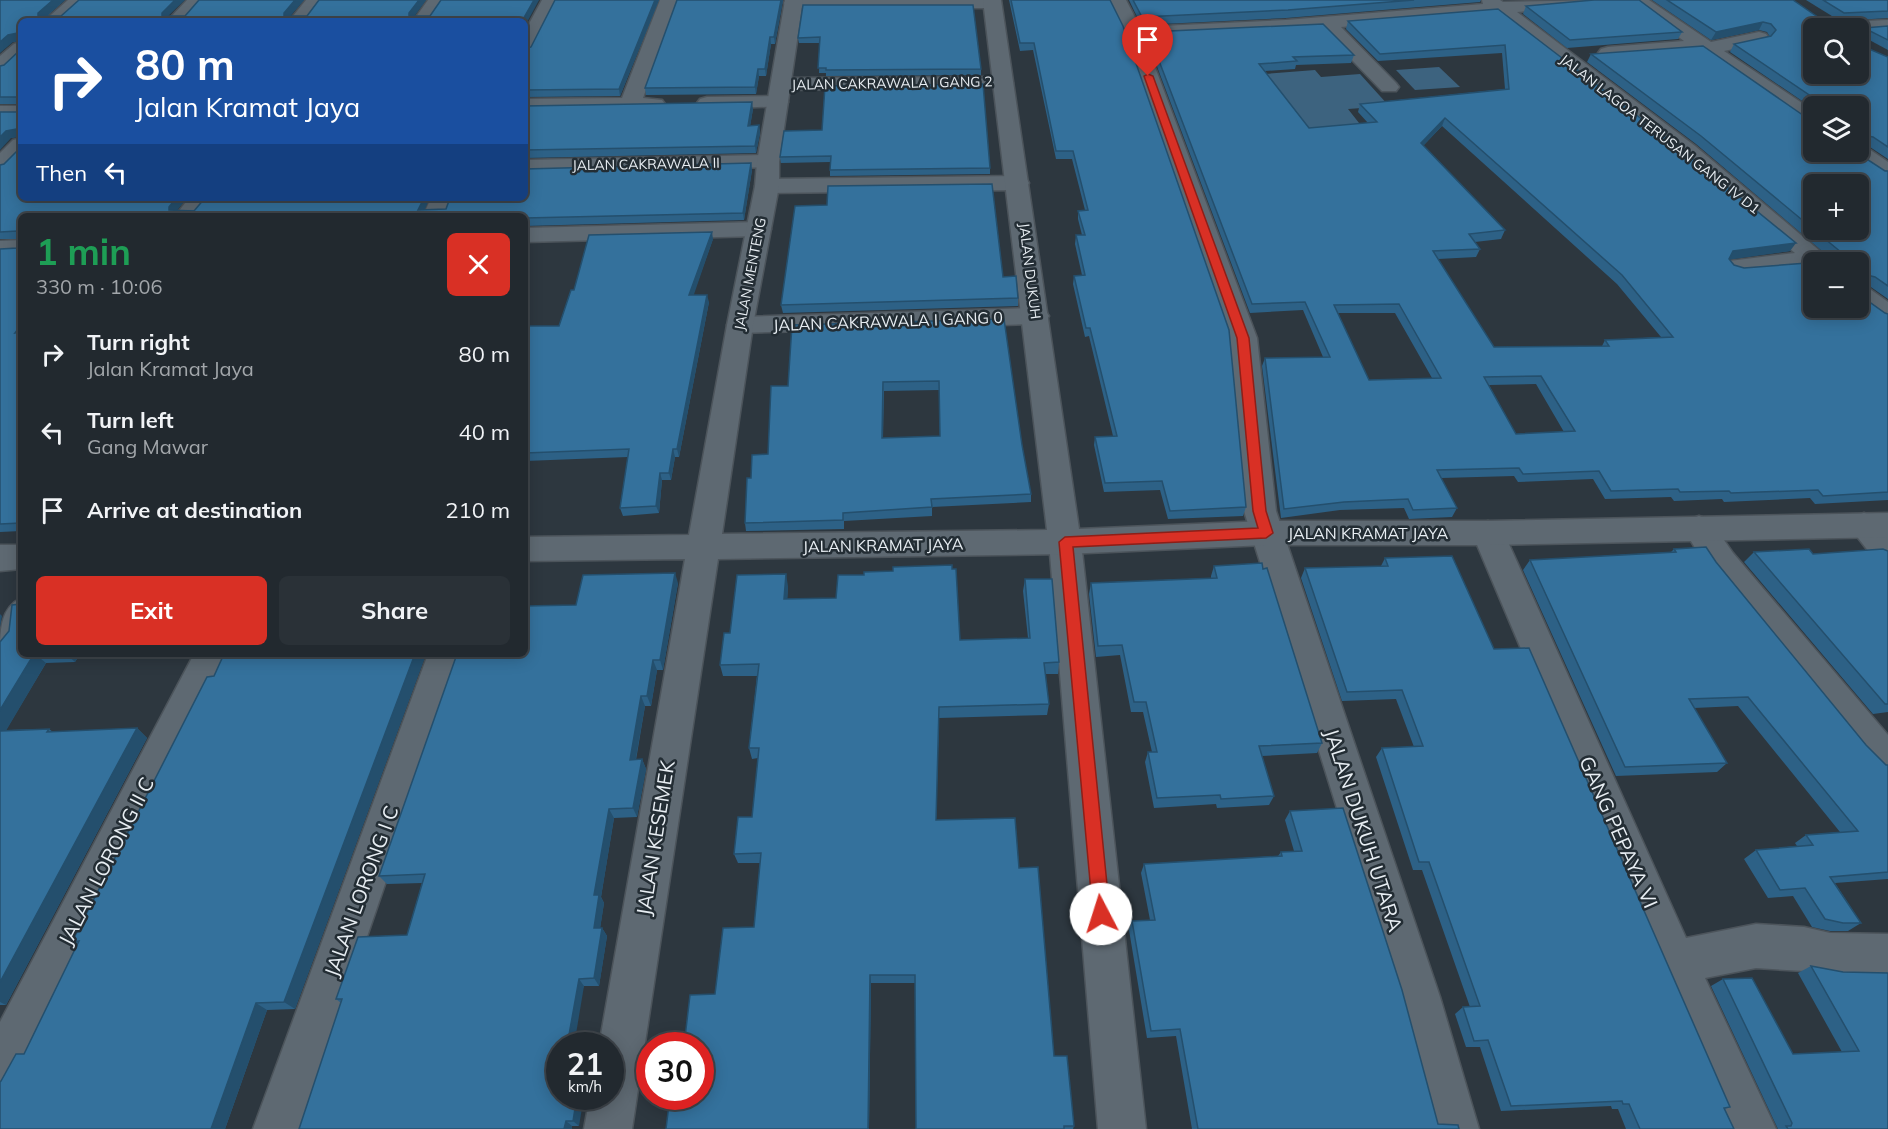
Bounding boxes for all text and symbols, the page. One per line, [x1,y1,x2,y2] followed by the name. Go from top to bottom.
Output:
[1122,14,1173,76] pin
[1803,18,1869,318] map controls
[1803,18,1869,84] button: search
[1131,23,1164,56] icon: arrive
[135,38,235,91] text: 80 m
[36,42,114,120] icon: right
[1556,50,1764,218] street label: JALAN LAGOA TERUSAN GANG IV D1
[791,72,993,94] street label: JALAN CAKRAWALA I GANG 2
[135,90,360,124] text: Jalan Kramat Jaya
[1803,96,1869,162] button: layers
[572,154,720,174] street label: JALAN CAKRAWALA II
[99,156,132,189] icon: left
[36,159,87,187] text: Then
[1803,174,1869,240] button: +
[730,216,770,332] street label: JALAN MENTENG
[1015,222,1045,320] street label: JALAN DUKUH
[36,229,131,274] text: 1 min
[447,233,510,296] button: close
[1803,252,1869,318] button: −
[36,274,162,299] text: 330 m · 10:06
[773,307,1003,335] street label: JALAN CAKRAWALA I GANG 0
[87,328,190,356] text: Turn right
[36,338,69,371] icon: right
[459,340,510,368] text: 80 m
[87,356,254,381] text: Jalan Kramat Jaya
[87,406,174,434] text: Turn left
[36,416,69,449] icon: left
[459,418,510,446] text: 40 m
[87,434,208,459] text: Gang Mawar
[36,494,69,527] icon: arrive
[87,496,302,524] text: Arrive at destination
[445,496,510,524] text: 210 m
[1288,523,1449,543] street label: JALAN KRAMAT JAYA
[803,534,964,556] street label: JALAN KRAMAT JAYA
[36,576,267,645] button: Exit
[279,576,510,645] button: Share
[1319,725,1409,935] street label: JALAN DUKUH UTARA
[1574,752,1664,912] street label: GANG PEPAYA VI
[630,758,680,917] street label: JALAN KESEMEK
[53,773,159,949] street label: JALAN LORONG II C
[318,802,404,980] street label: JALAN LORONG I C
[1069,882,1133,946] position arrow
[636,1032,714,1110] speed limit sign: 30
[567,1045,603,1083] text: 21
[568,1077,602,1096] text: km/h

